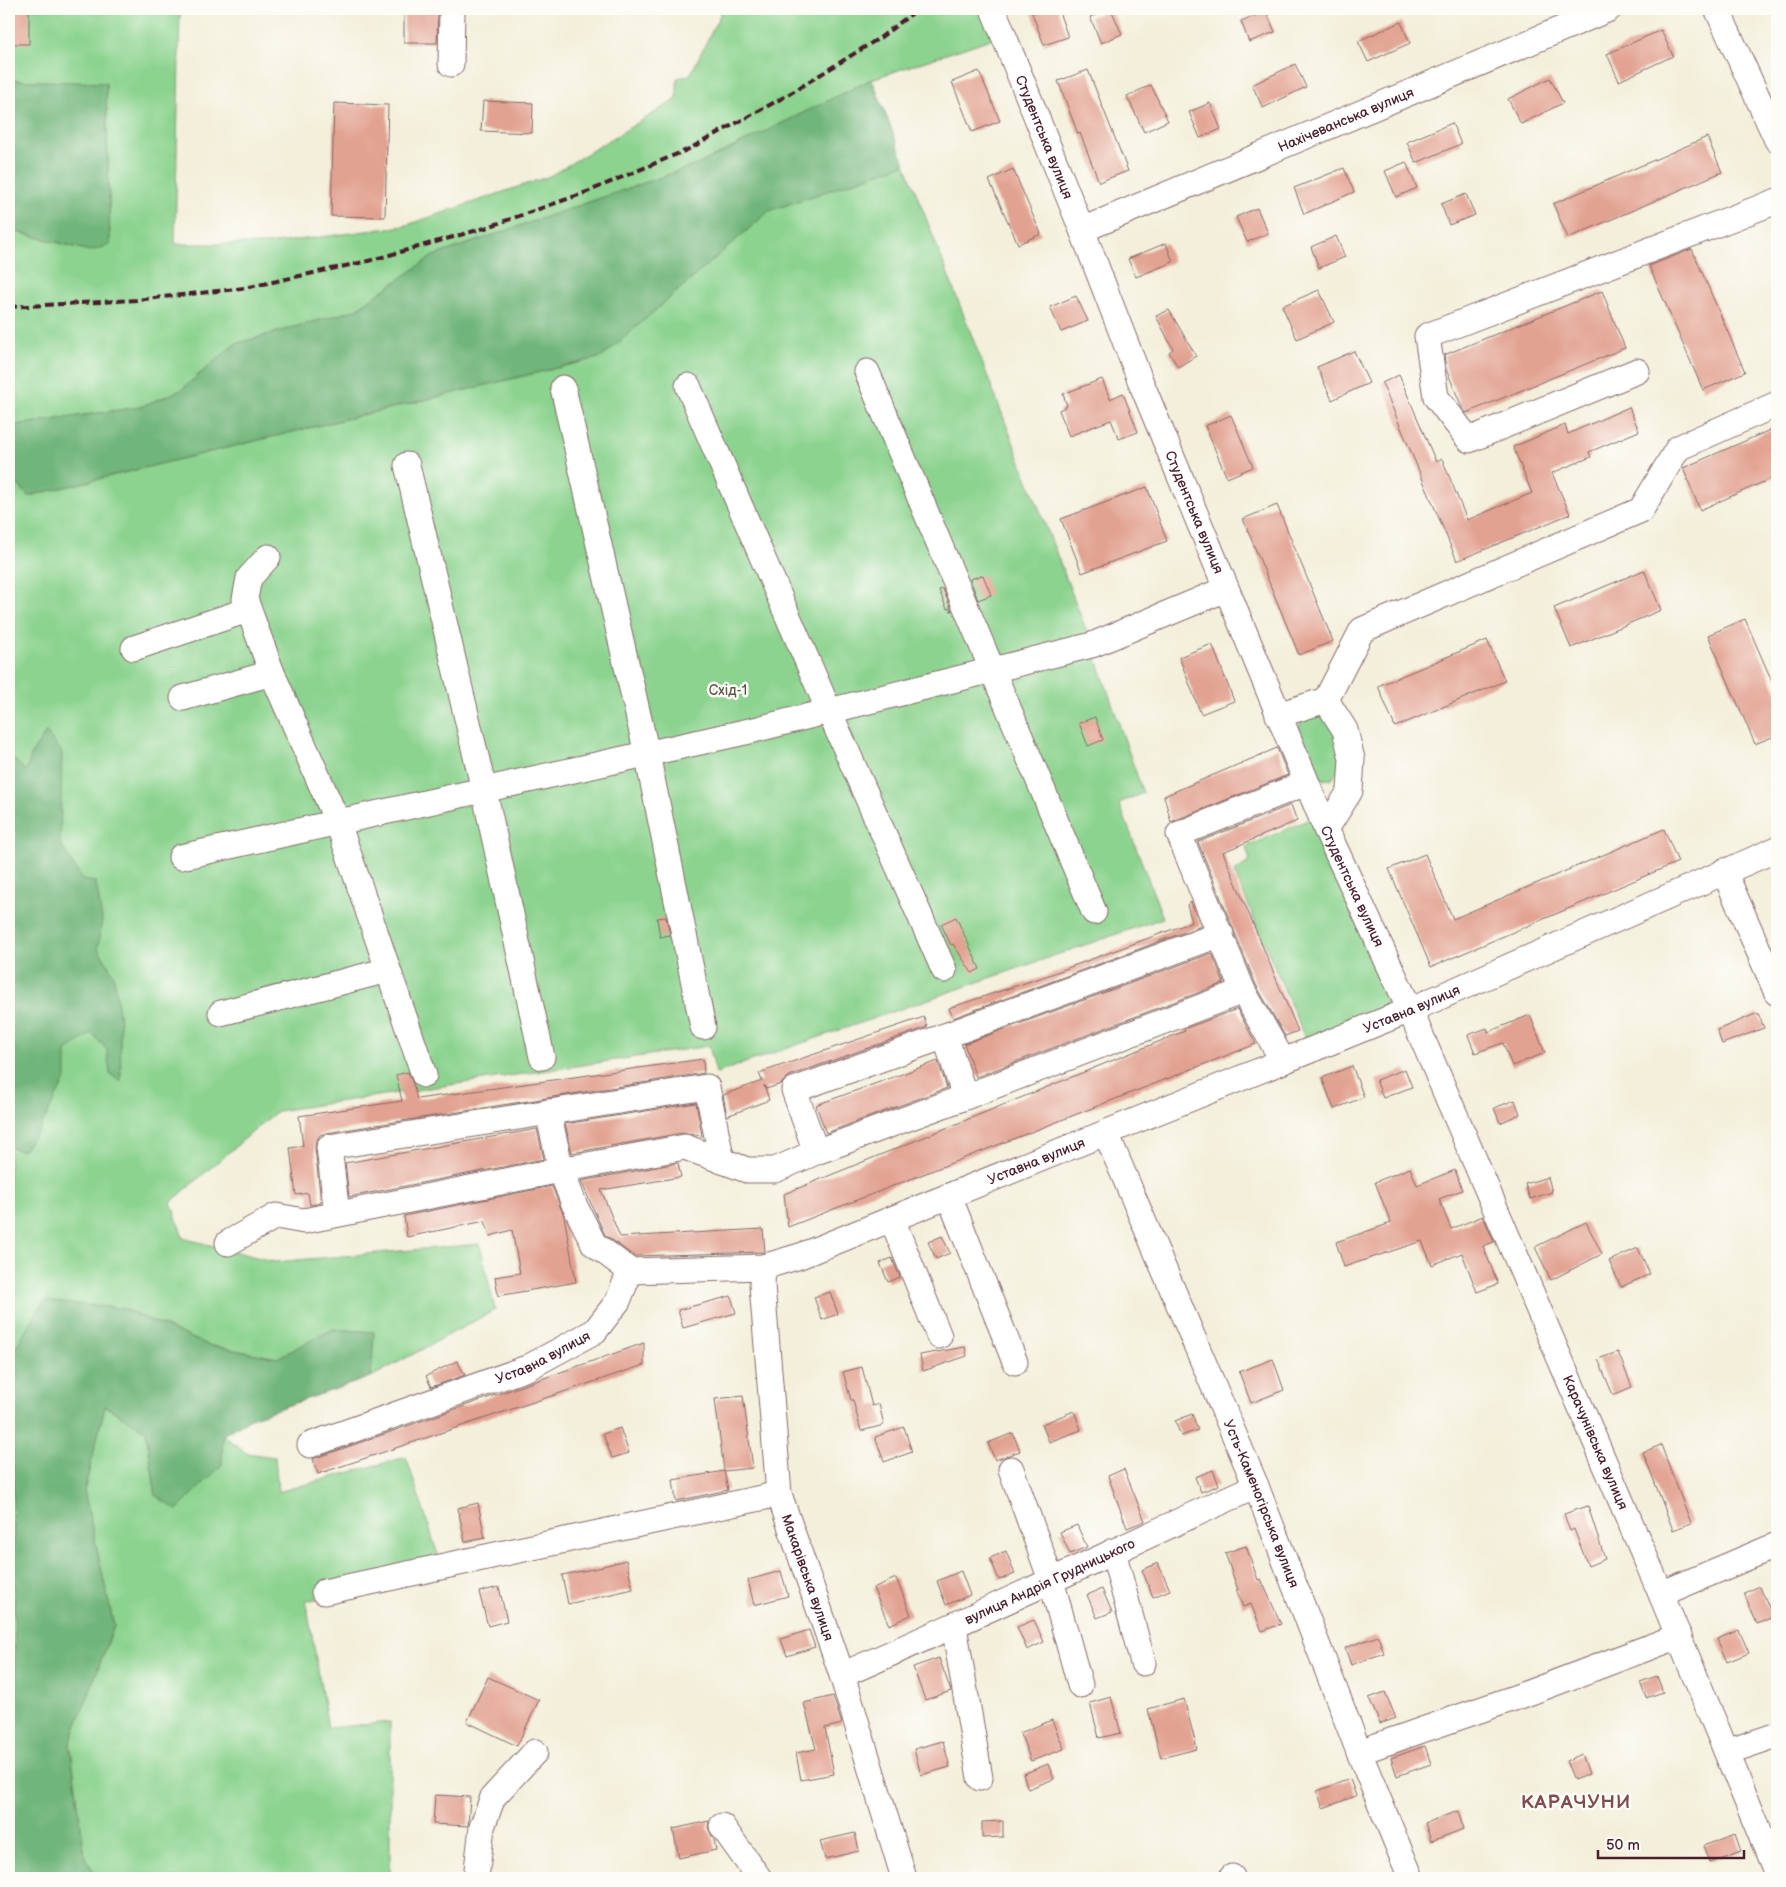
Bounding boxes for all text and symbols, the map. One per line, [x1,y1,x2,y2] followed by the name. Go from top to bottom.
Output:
[1012,73,1077,202] street label: Студентська вулиця
[1275,84,1417,156] street label: Нахічеванська вулиця
[1161,448,1227,577] street label: Студентська вулиця
[709,682,747,699] park label: Схід-1
[1317,823,1388,950] street label: Студентська вулиця
[1361,981,1463,1037] street label: Уставна вулиця
[985,1134,1088,1188] street label: Уставна вулиця
[493,1327,593,1388] street label: Уставна вулиця
[1559,1373,1632,1512] street label: Карачунівська вулиця
[1220,1417,1303,1590] street label: Усть-Каменогірська вулиця
[778,1512,837,1643] street label: Макарівська вулиця
[962,1535,1138,1628] street label: вулиця Андрія Грудницького
[1521,1791,1631,1814] district label: КАРАЧУНИ
[1598,1827,1745,1859] scale bar
[1606,1836,1640,1855] text: 50 m

